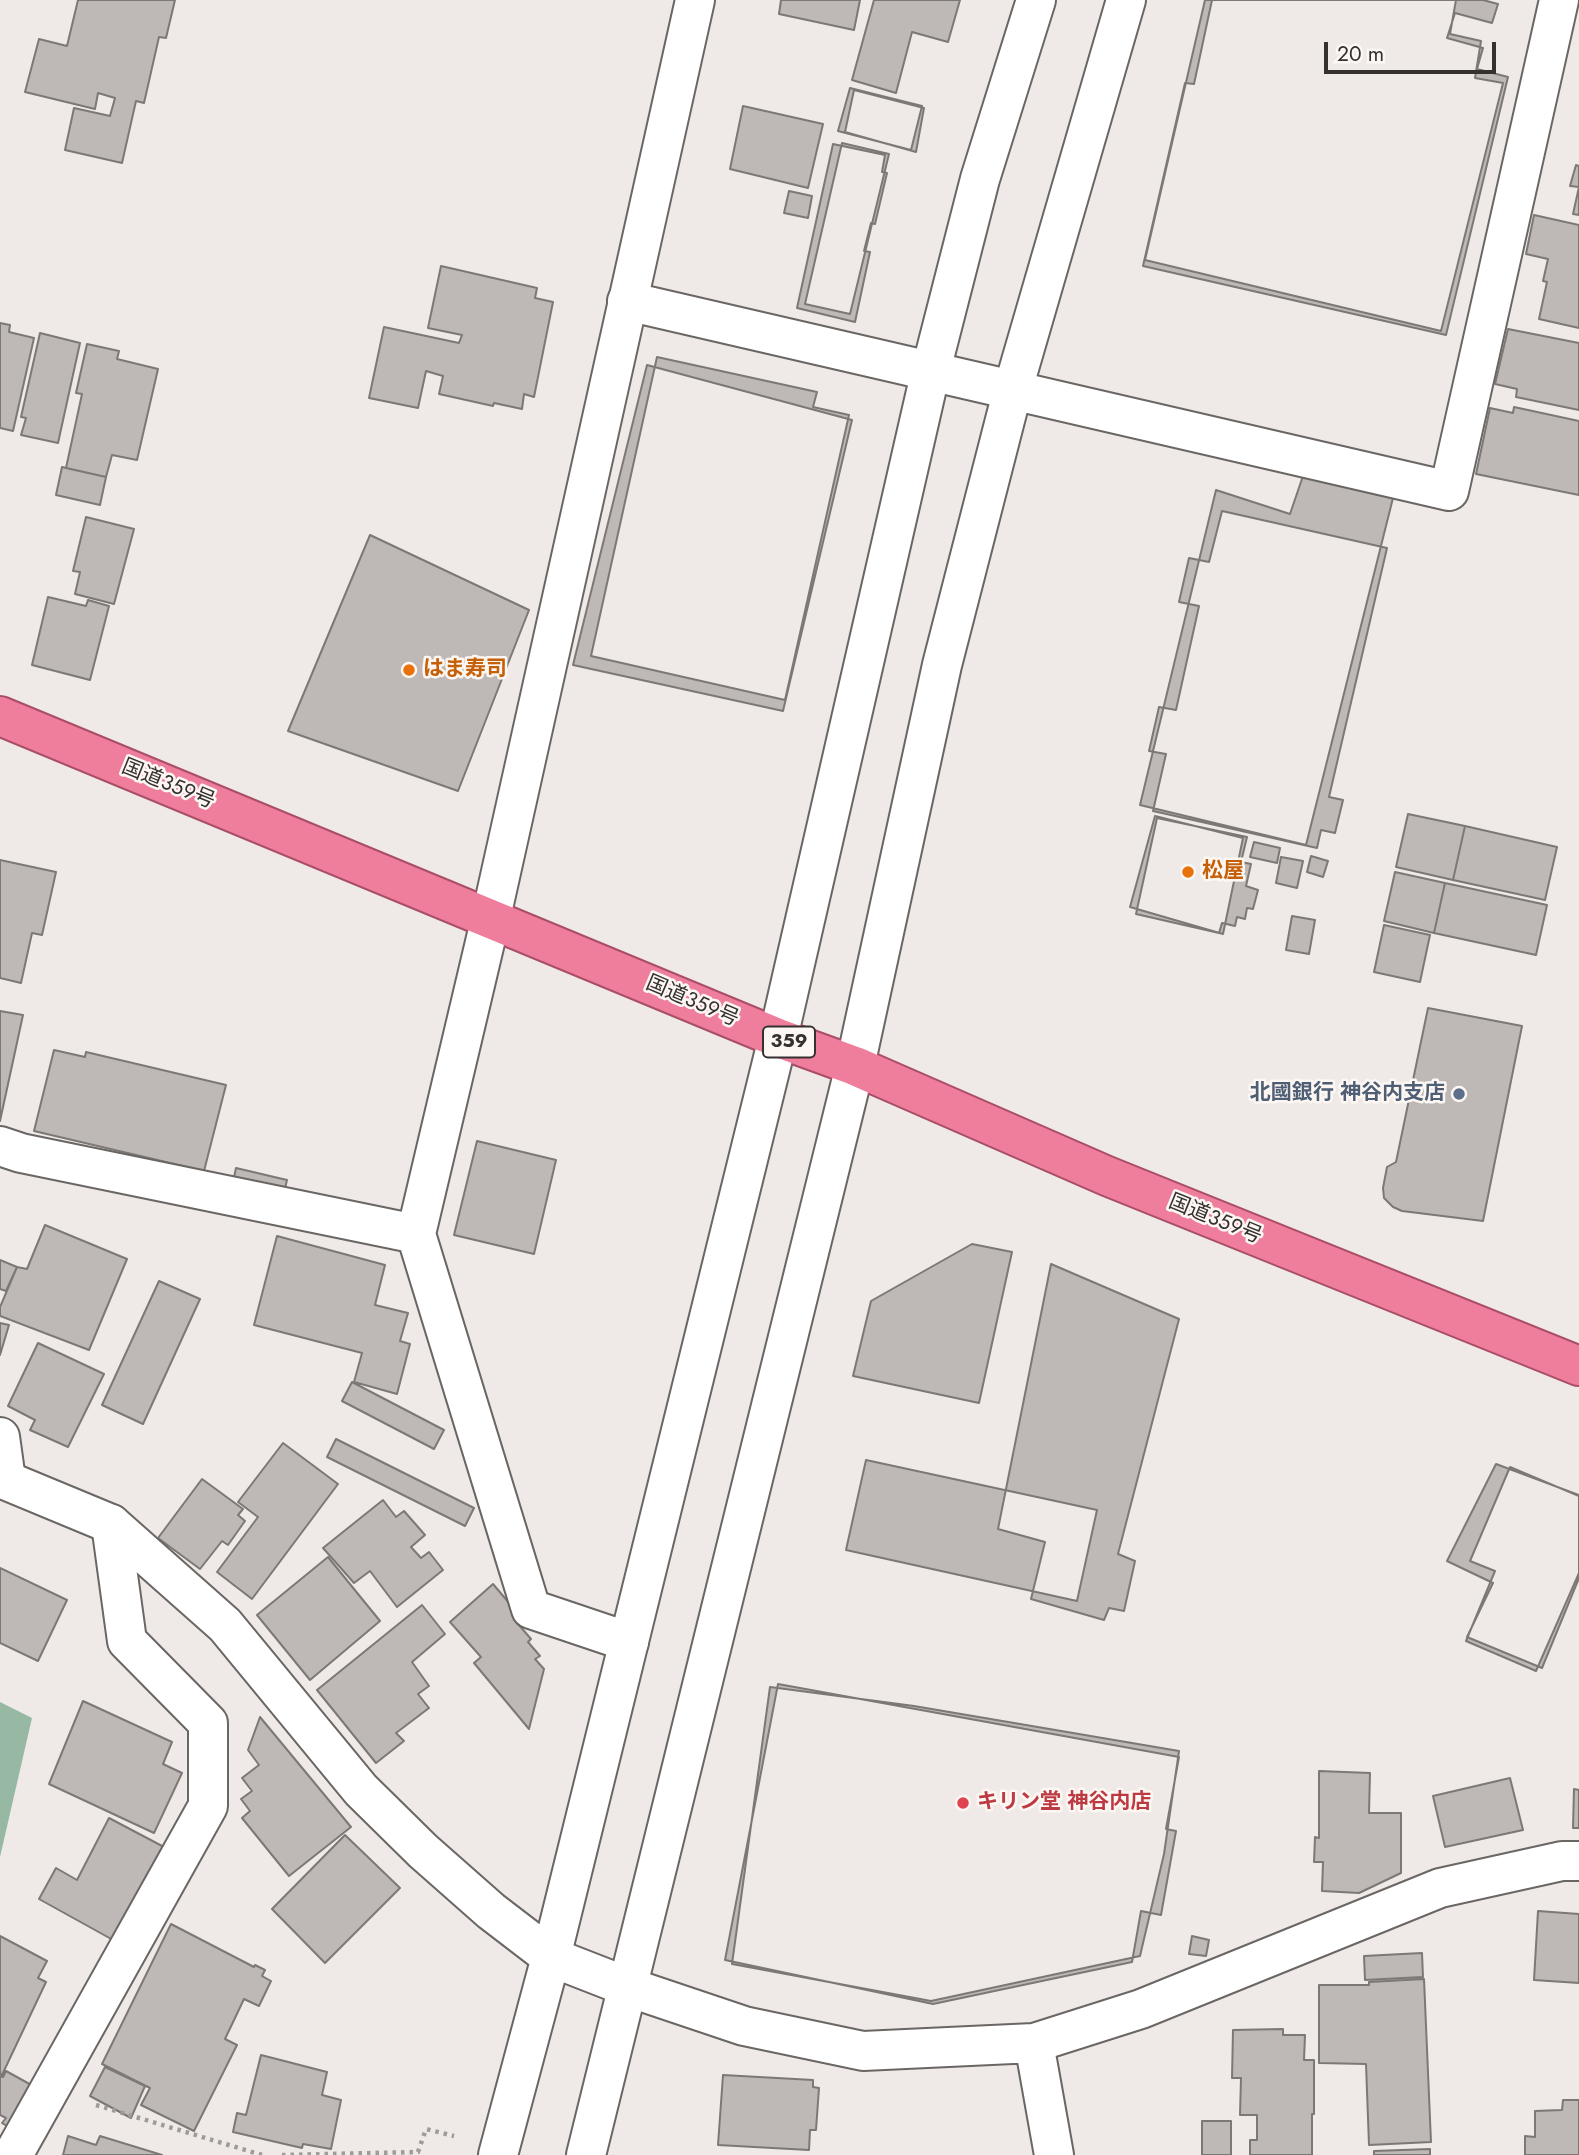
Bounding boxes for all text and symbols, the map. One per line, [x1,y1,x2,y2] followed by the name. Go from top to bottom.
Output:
[1327,28,1498,72] scale bar
[1337,39,1384,69] text: 20 m
[423,657,507,683] place label: はま寿司
[401,662,417,678] marker: はま寿司
[118,755,218,815] street label: 国道359号
[1202,859,1244,885] place label: 松屋
[1180,864,1196,880] marker: 松屋
[642,971,742,1033] street label: 国道359号
[763,1026,815,1058] road number: 359
[1250,1081,1445,1107] place label: 北國銀行 神谷内支店
[1451,1086,1467,1102] marker: 北國銀行 神谷内支店
[1165,1190,1265,1250] street label: 国道359号
[977,1790,1151,1816] place label: キリン堂 神谷内店
[955,1795,971,1811] marker: キリン堂 神谷内店

